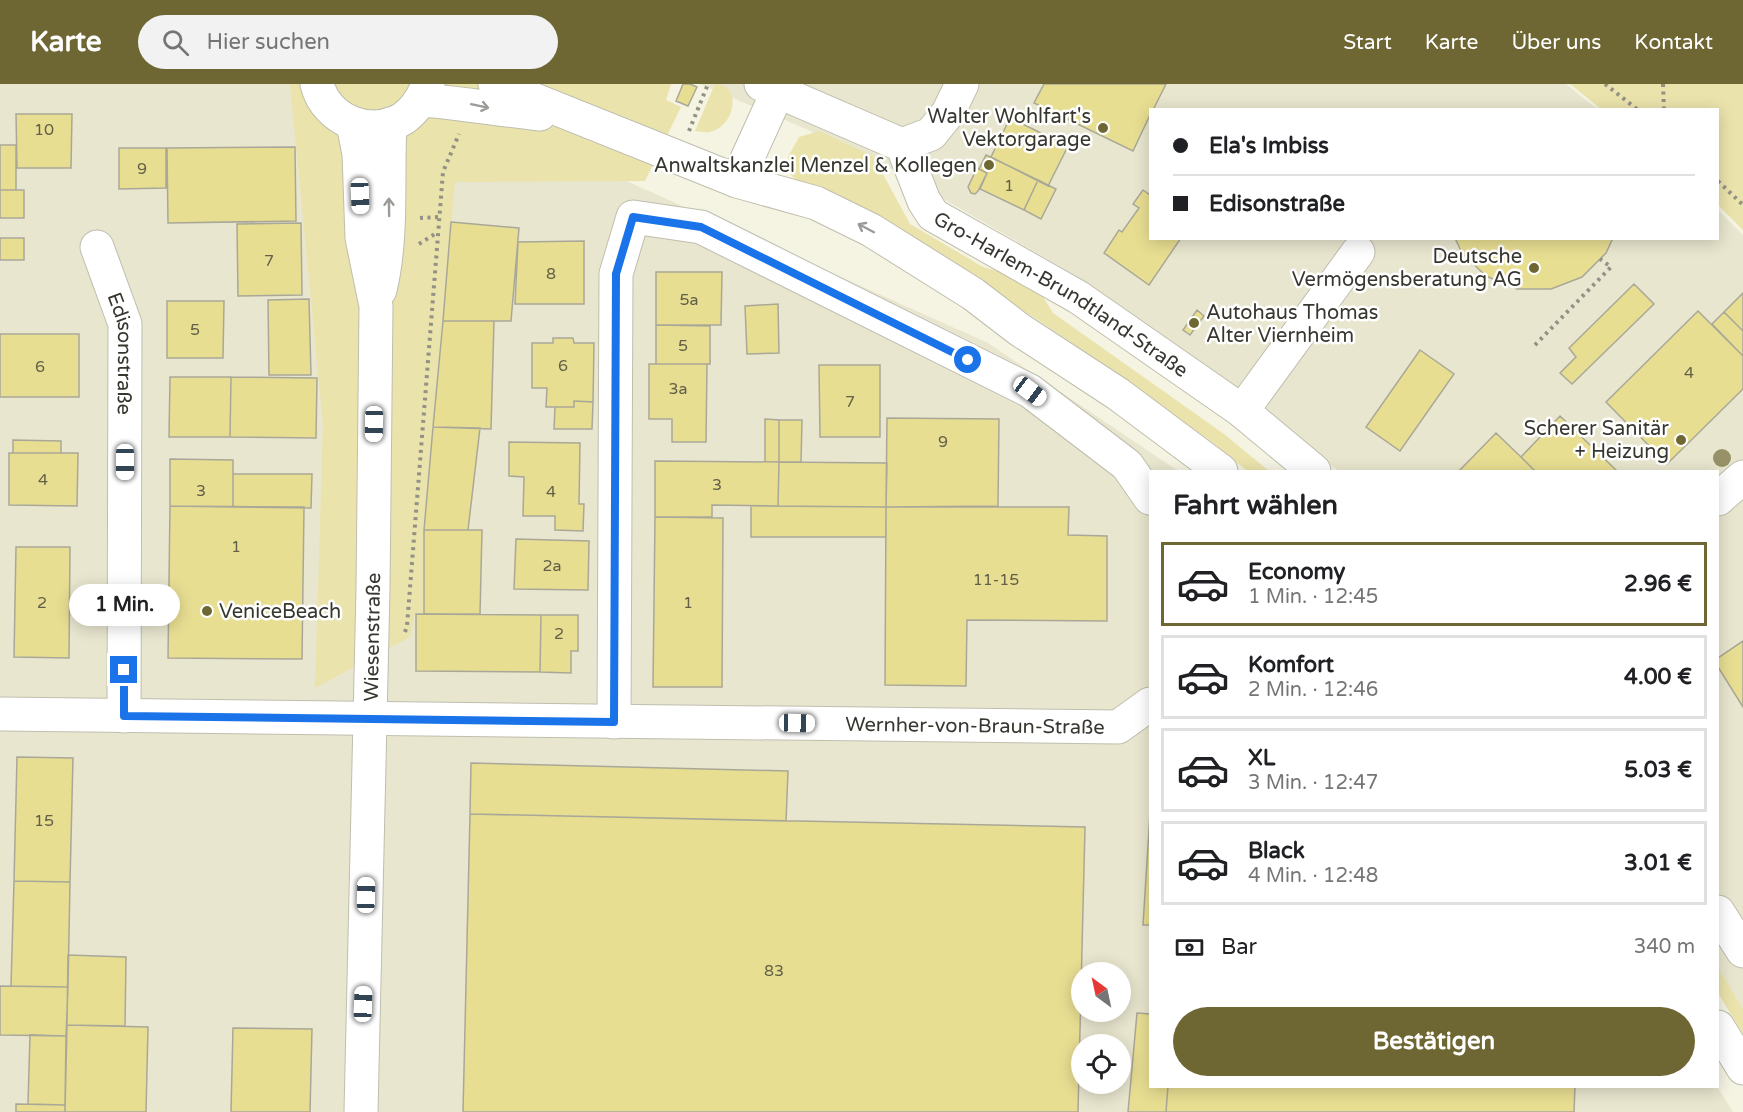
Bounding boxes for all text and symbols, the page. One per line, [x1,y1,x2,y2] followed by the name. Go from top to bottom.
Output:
[138,15,558,69] search box
[30,25,102,59] text: Karte
[159,26,192,59] icon: search
[207,29,330,55] text: Hier suchen
[1343,30,1392,55] text: Start
[1425,30,1478,55] text: Karte
[1511,30,1601,55] text: Über uns
[1634,30,1713,55] text: Kontakt
[470,101,489,112] one-way arrow
[927,105,1091,152] place label: Walter Wohlfart's Vektorgarage
[34,120,54,140] house number: 10
[1096,121,1110,135] marker: Walter Wohlfart's Vektorgarage
[1209,133,1329,159] text: Ela's Imbiss
[654,154,977,178] place label: Anwaltskanzlei Menzel & Kollegen
[982,158,996,172] marker: Anwaltskanzlei Menzel & Kollegen
[137,159,147,179] house number: 9
[1004,176,1014,196] house number: 1
[350,178,370,214] car
[1209,191,1345,217] text: Edisonstraße
[383,197,395,217] one-way arrow
[929,207,1192,383] street label: Gro-Harlem-Brundtland-Straße
[858,222,876,233] one-way arrow
[1292,245,1522,292] place label: Deutsche Vermögensberatung AG
[264,251,274,271] house number: 7
[1527,261,1541,275] marker: Deutsche Vermögensberatung AG
[546,264,556,284] house number: 8
[102,289,136,415] street label: Edisonstraße
[679,290,699,310] house number: 5a
[1206,301,1378,348] place label: Autohaus Thomas Alter Viernheim
[1187,316,1201,330] marker: Autohaus Thomas Alter Viernheim
[190,320,200,340] house number: 5
[678,336,688,356] house number: 5
[954,346,981,373] route start
[558,356,568,376] house number: 6
[35,357,45,377] house number: 6
[1684,363,1694,383] house number: 4
[1010,373,1050,409] car
[668,379,688,399] house number: 3a
[845,392,855,412] house number: 7
[365,406,383,442] car
[1524,417,1669,464] place label: Scherer Sanitär + Heizung
[938,432,948,452] house number: 9
[1674,433,1688,447] marker: Scherer Sanitär + Heizung
[116,444,134,480] car
[38,470,48,490] house number: 4
[712,475,722,495] house number: 3
[196,481,206,501] house number: 3
[546,482,556,502] house number: 4
[1173,489,1338,522] text: Fahrt wählen
[231,537,241,557] house number: 1
[542,556,562,576] house number: 2a
[1176,557,1230,611] icon: car
[1248,559,1345,585] text: Economy
[973,570,1019,590] house number: 11-15
[1624,571,1692,597] text: 2.96 €
[360,572,386,702] street label: Wiesenstraße
[68,583,180,625] callout: 1 Min.
[1248,585,1378,609] text: 1 Min. · 12:45
[37,593,47,613] house number: 2
[95,593,154,617] text: 1 Min.
[683,593,693,613] house number: 1
[219,600,341,624] place label: VeniceBeach
[200,604,214,618] marker: VeniceBeach
[554,624,564,644] house number: 2
[1176,650,1230,704] icon: car
[1248,652,1334,678] text: Komfort
[110,656,137,683] route end
[1624,664,1692,690] text: 4.00 €
[1248,678,1378,702] text: 2 Min. · 12:46
[845,713,1105,740] street label: Wernher-von-Braun-Straße
[779,714,815,732] car
[1176,743,1230,797] icon: car
[1248,745,1275,771] text: XL
[1624,757,1692,783] text: 5.03 €
[1248,771,1378,795] text: 3 Min. · 12:47
[34,811,54,831] house number: 15
[1176,836,1230,890] icon: car
[1248,838,1305,864] text: Black
[1624,850,1692,876] text: 3.01 €
[1248,864,1378,888] text: 4 Min. · 12:48
[357,877,375,913] car
[1173,931,1206,964] icon: cash
[1221,934,1257,960] text: Bar
[1634,935,1695,959] text: 340 m
[764,961,784,981] house number: 83
[1071,962,1131,1022] north arrow
[1071,962,1131,1094] map controls
[353,986,373,1022] car
[1173,1007,1695,1076] button: Bestätigen
[1071,1034,1131,1094] button: locate

